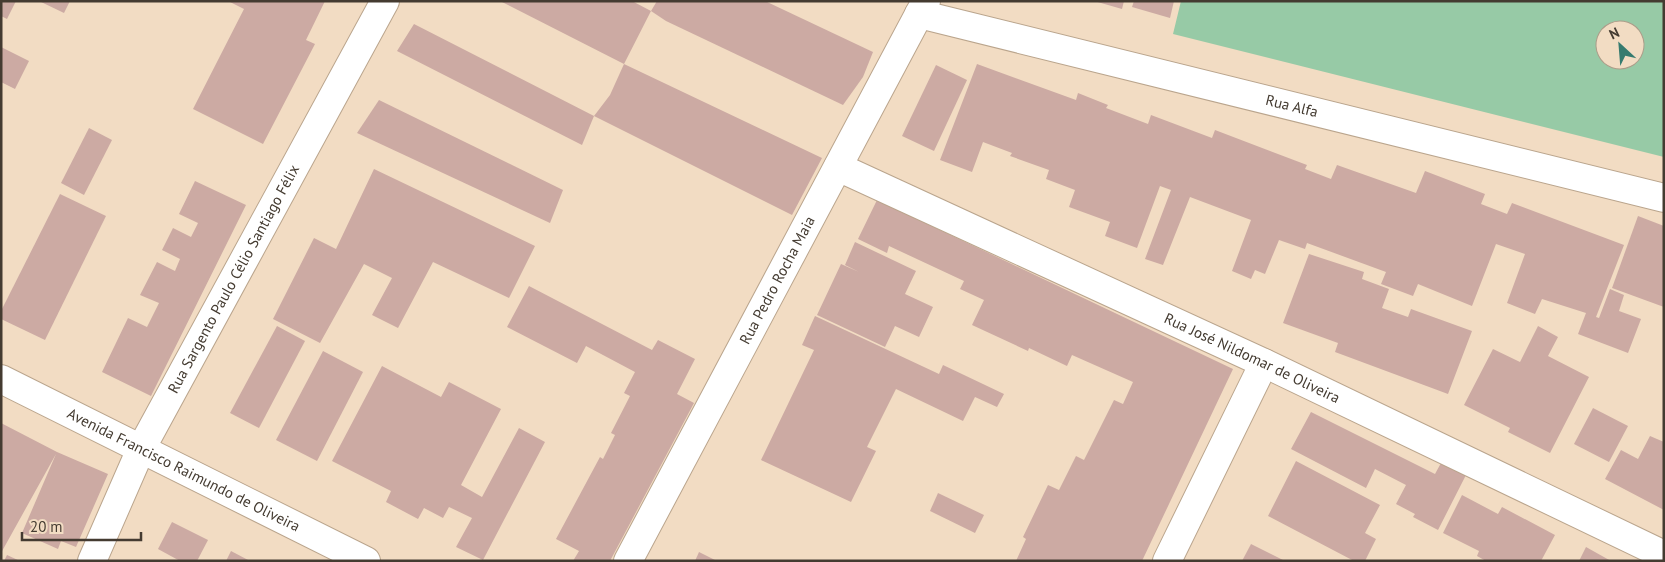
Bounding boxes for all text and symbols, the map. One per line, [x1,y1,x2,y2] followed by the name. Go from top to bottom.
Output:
[1595,20,1645,70] north arrow
[1606,23,1622,43] text: N
[1264,90,1320,121] street label: Rua Alfa
[163,161,303,396] street label: Rua Sargento Paulo Célio Santiago Félix
[735,213,819,347] street label: Rua Pedro Rocha Maia
[1161,308,1343,407] street label: Rua José Nildomar de Oliveira
[64,404,303,536] street label: Avenida Francisco Raimundo de Oliveira
[22,510,141,542] scale bar
[30,517,63,536] text: 20 m

